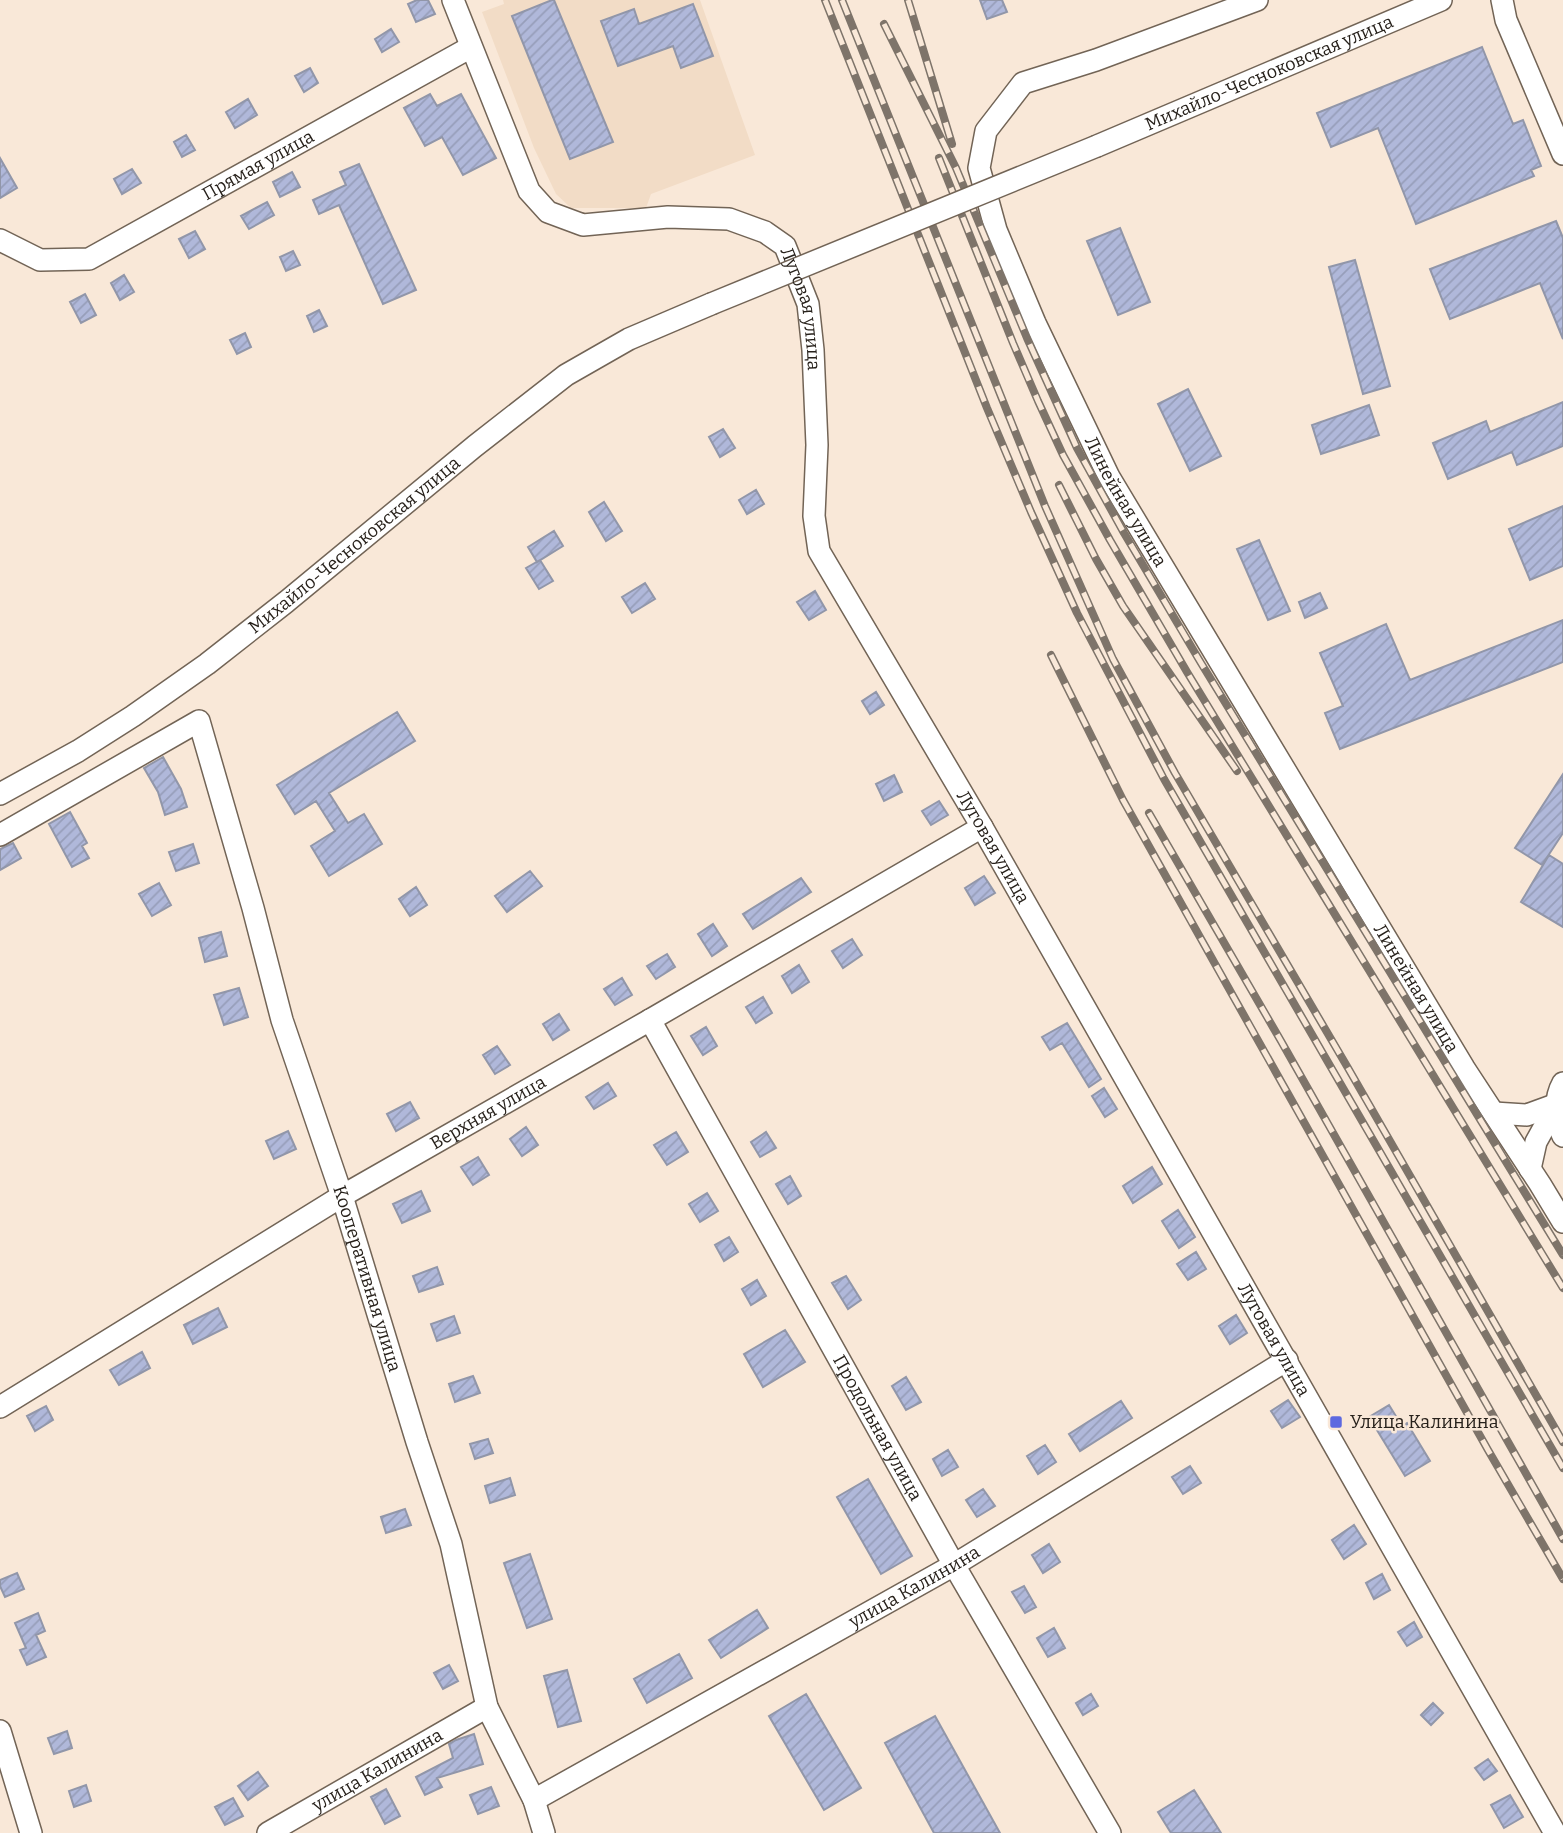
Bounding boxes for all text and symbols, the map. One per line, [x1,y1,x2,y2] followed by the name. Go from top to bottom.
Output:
[1142,11,1397,135] street label: Михайло-Чесноковская улица
[198,125,318,205] street label: Прямая улица
[776,244,825,371] street label: Луговая улица
[1080,433,1171,571] street label: Линейная улица
[244,452,465,638] street label: Михайло-Чесноковская улица
[952,787,1034,908] street label: Луговая улица
[1369,920,1463,1057] street label: Линейная улица
[426,1071,550,1154] street label: Верхняя улица
[328,1183,406,1375] street label: Кооперативная улица
[1233,1279,1315,1400] street label: Луговая улица
[828,1351,927,1505] street label: Продольная улица
[1350,1411,1499,1433] place label: Улица Калинина
[1328,1414,1344,1430] marker: Улица Калинина
[844,1541,984,1633] street label: улица Калинина
[307,1724,447,1817] street label: улица Калинина

